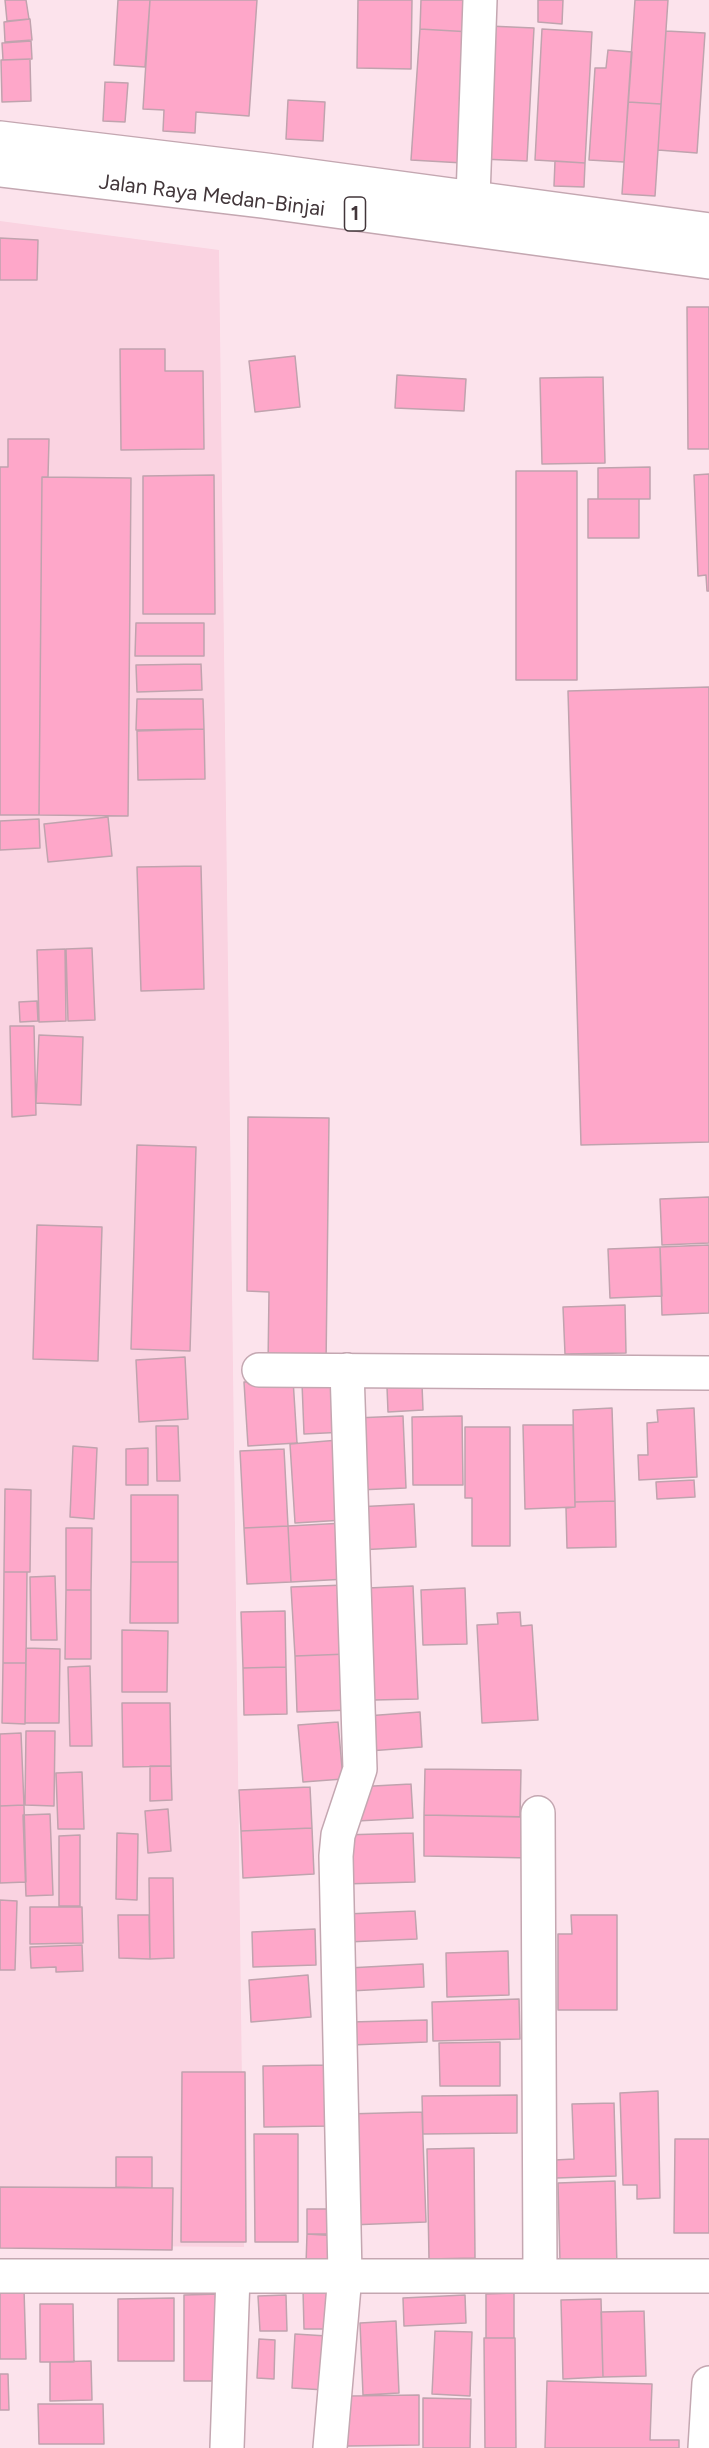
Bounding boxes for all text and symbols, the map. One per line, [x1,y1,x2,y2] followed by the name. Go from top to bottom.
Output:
[98,170,326,222] street label: Jalan Raya Medan-Binjai
[344,197,366,231] road number: 1

